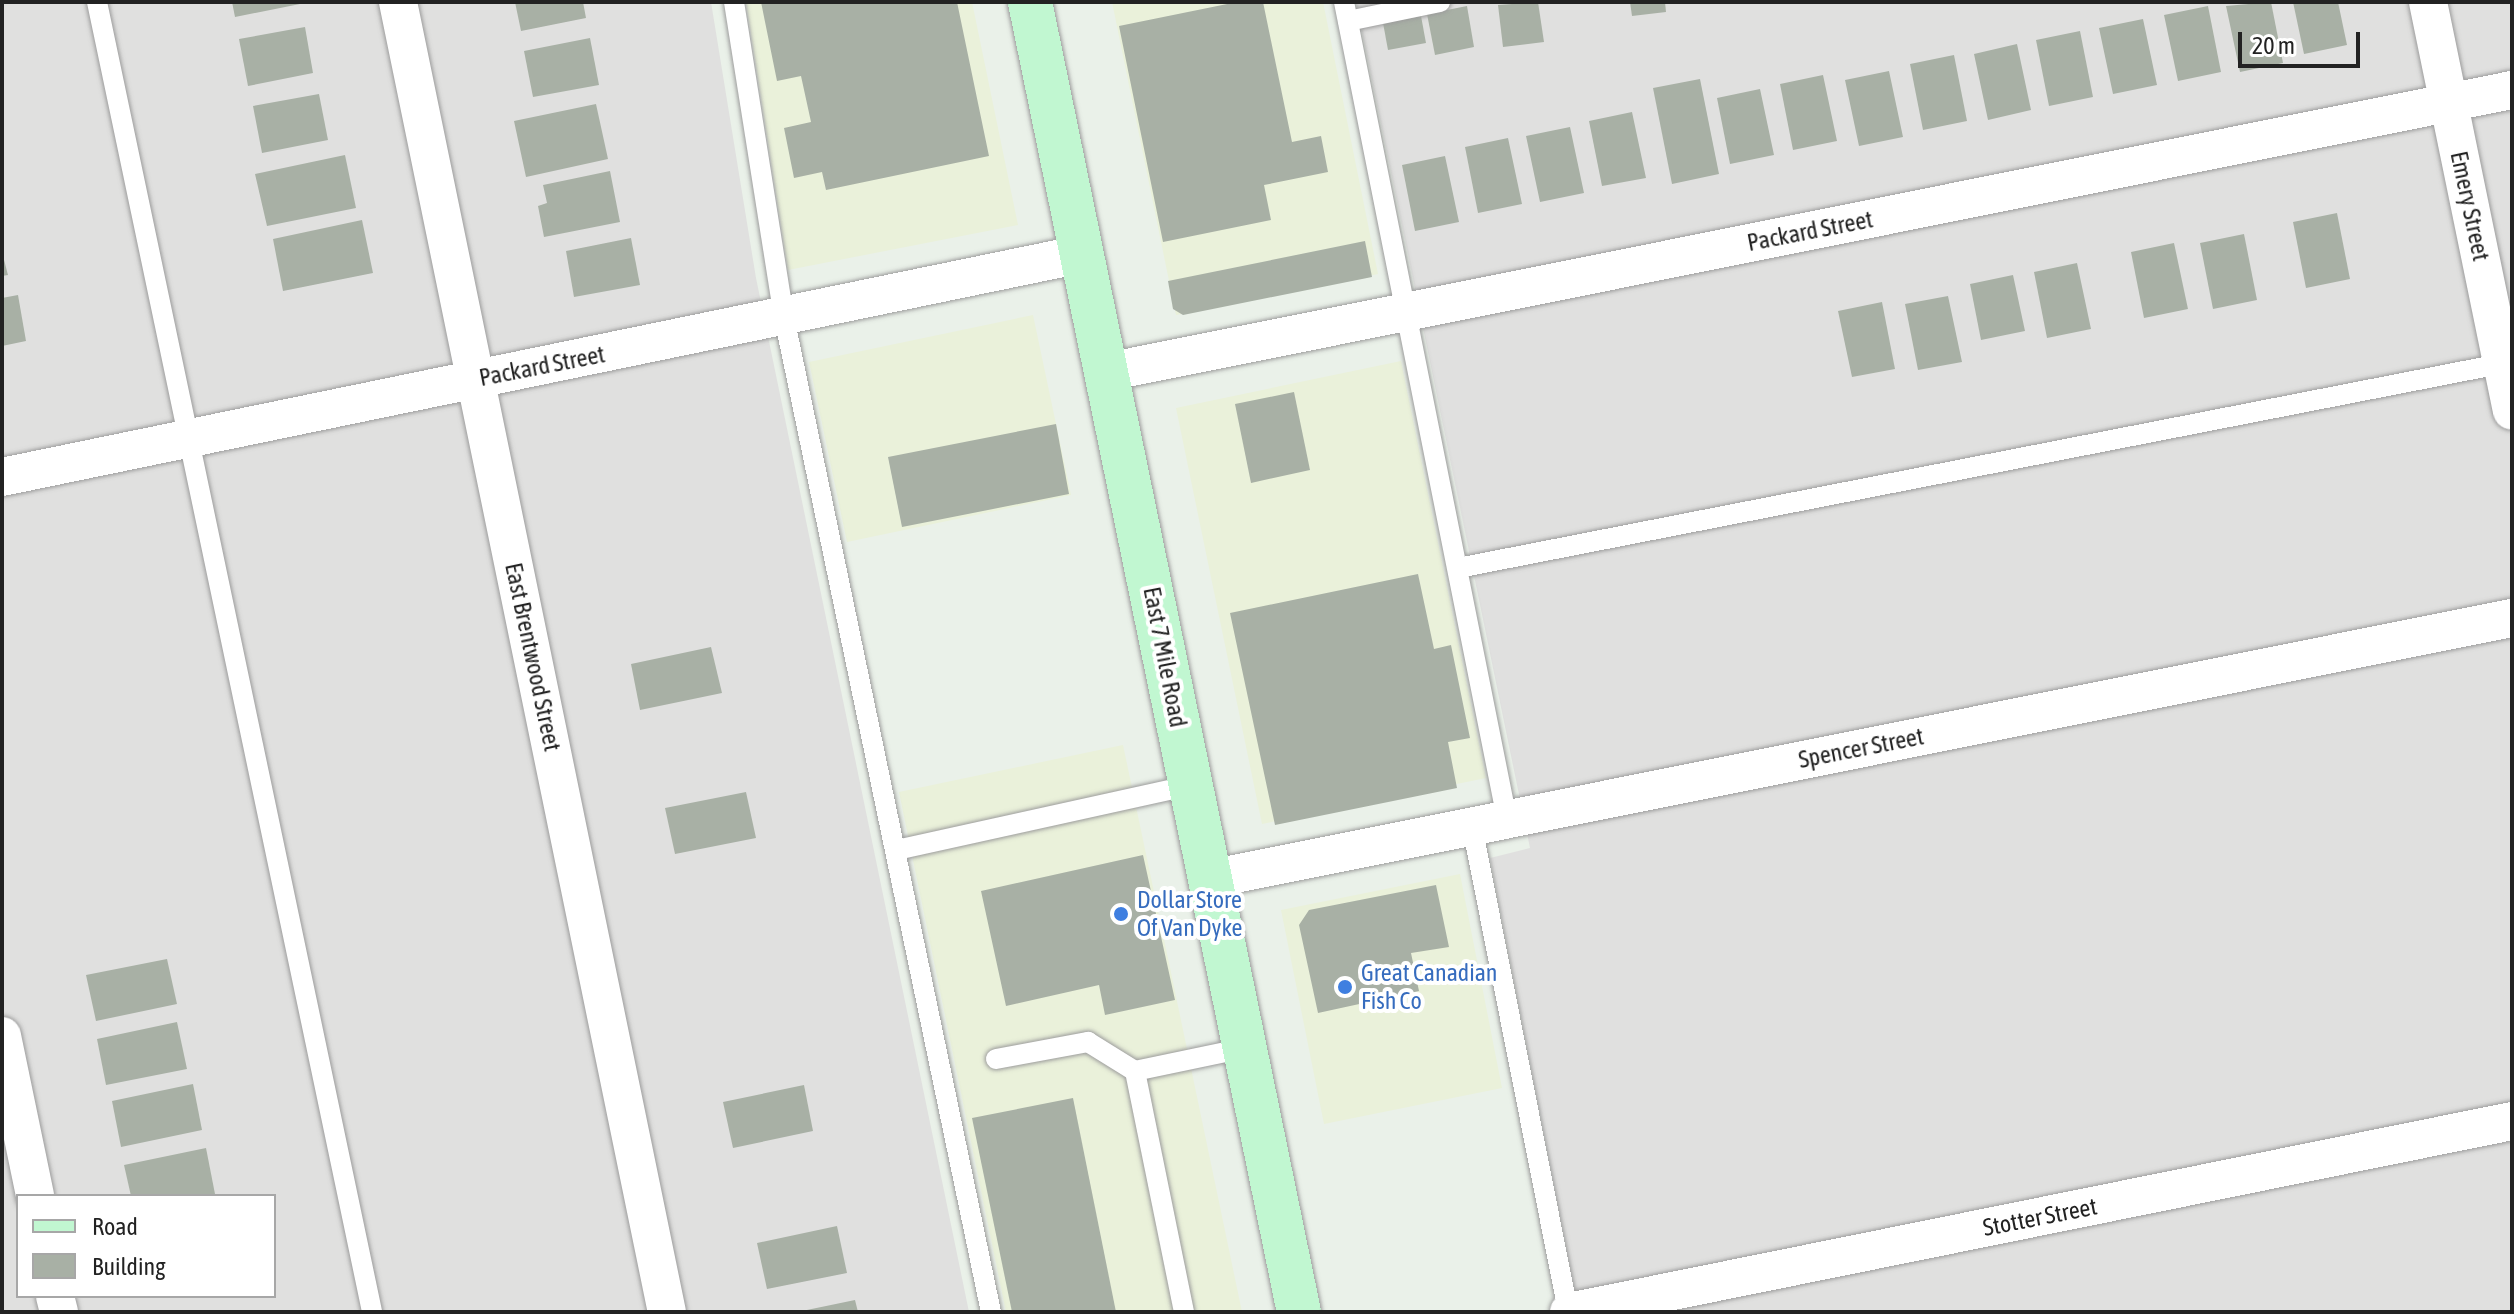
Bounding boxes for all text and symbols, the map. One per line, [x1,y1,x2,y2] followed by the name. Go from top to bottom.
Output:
[2242,16,2364,66] scale bar
[2252,32,2295,59] text: 20 m
[2444,149,2496,263] street label: Emery Street
[1745,205,1875,257] street label: Packard Street
[477,340,607,392] street label: Packard Street
[499,560,567,754] street label: East Brentwood Street
[1137,584,1193,730] street label: East 7 Mile Road
[1796,722,1926,774] street label: Spencer Street
[1137,886,1242,942] place label: Dollar Store Of Van Dyke
[1112,905,1130,923] marker: Dollar Store Of Van Dyke
[1361,959,1498,1015] place label: Great Canadian Fish Co
[1336,978,1354,996] marker: Great Canadian Fish Co
[1981,1192,2099,1242] street label: Stotter Street
[16,1194,276,1298] legend
[92,1213,138,1240] text: Road
[92,1253,165,1280] text: Building

